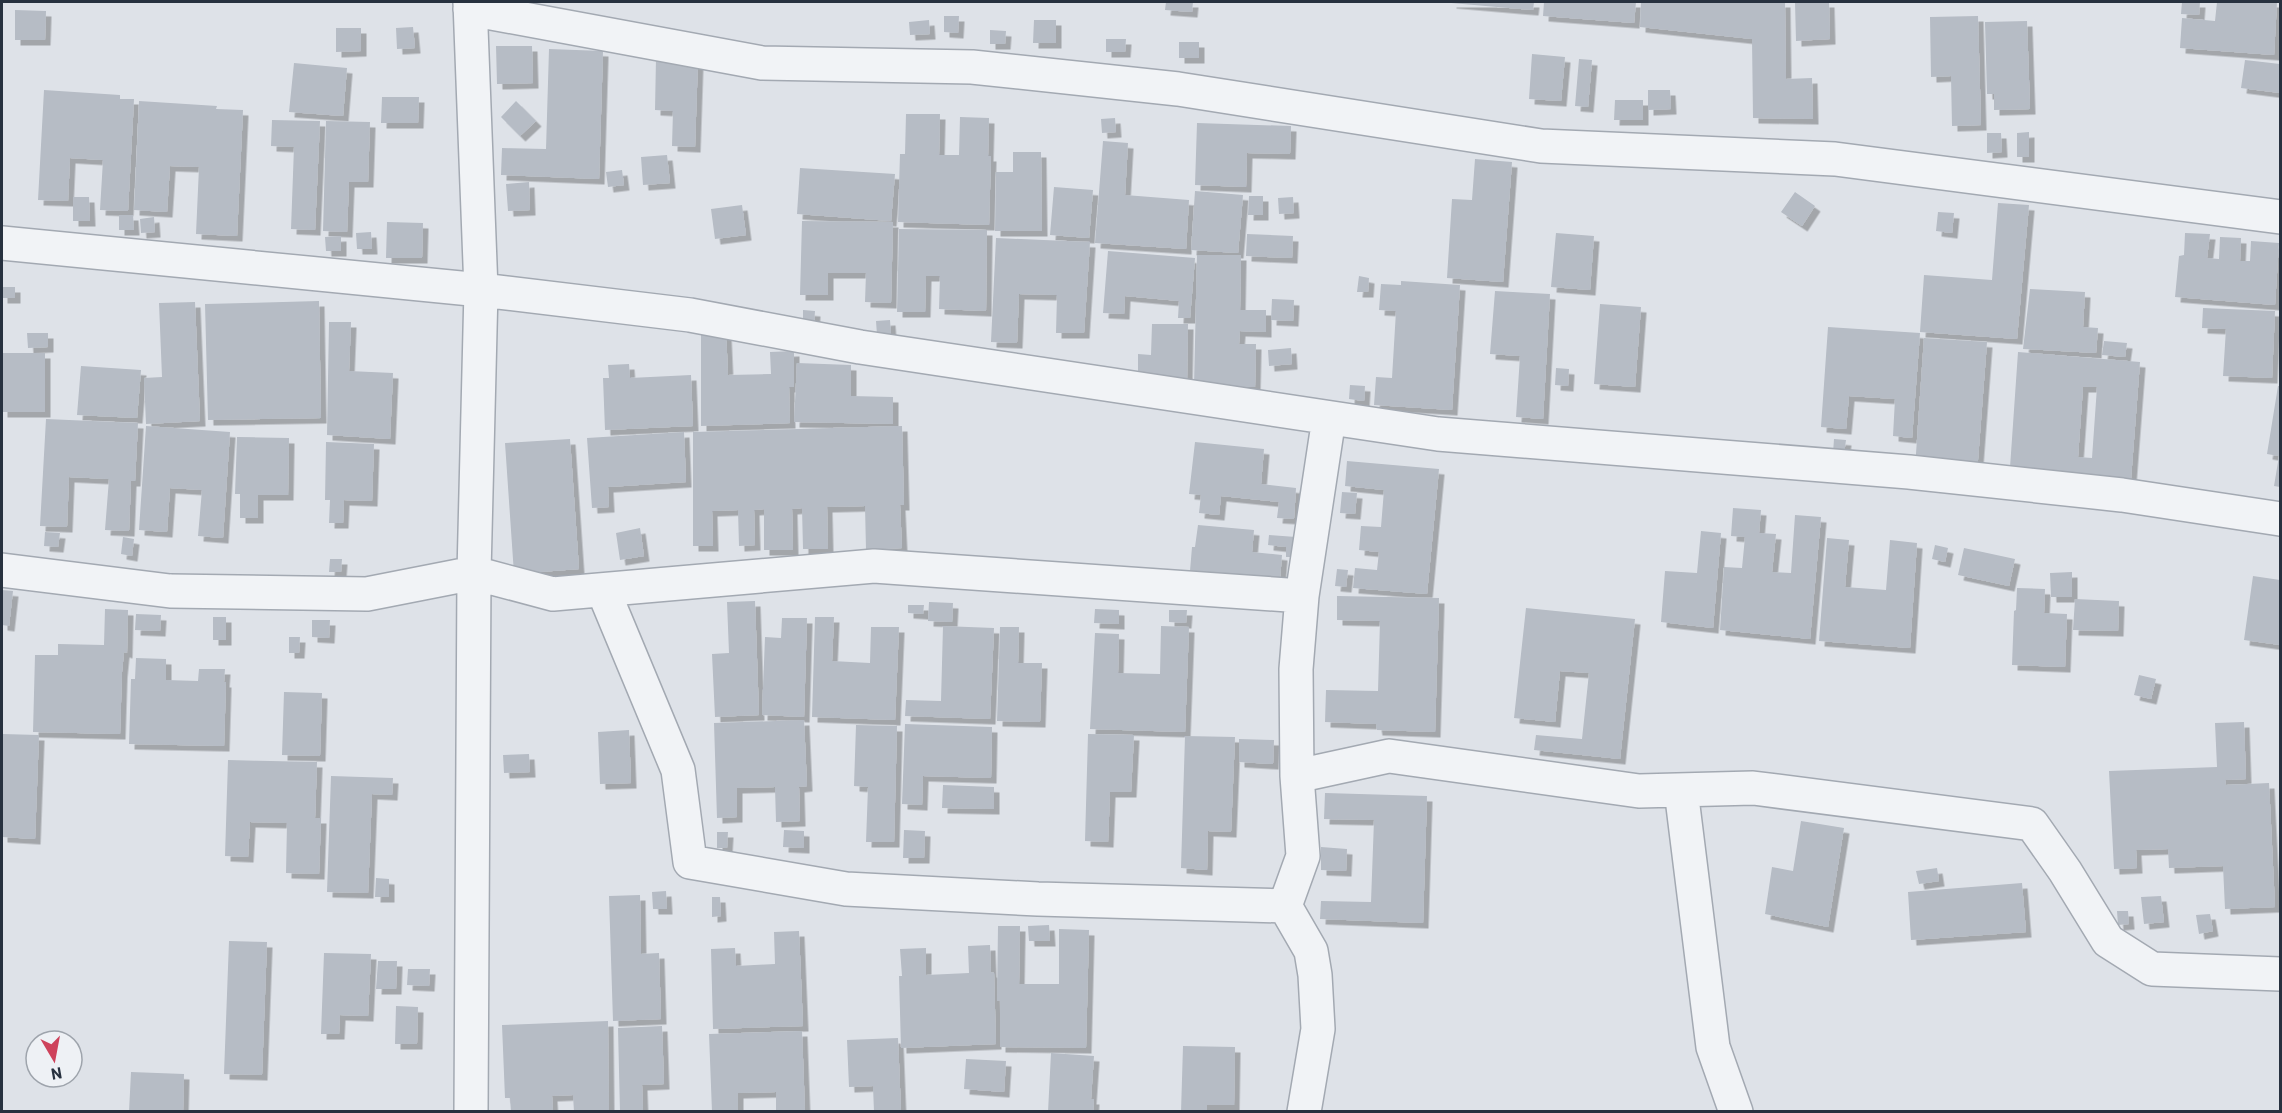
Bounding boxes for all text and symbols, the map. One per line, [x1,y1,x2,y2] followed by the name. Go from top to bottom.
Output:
[24,1029,84,1089] north arrow
[50,1064,64,1085] text: N

